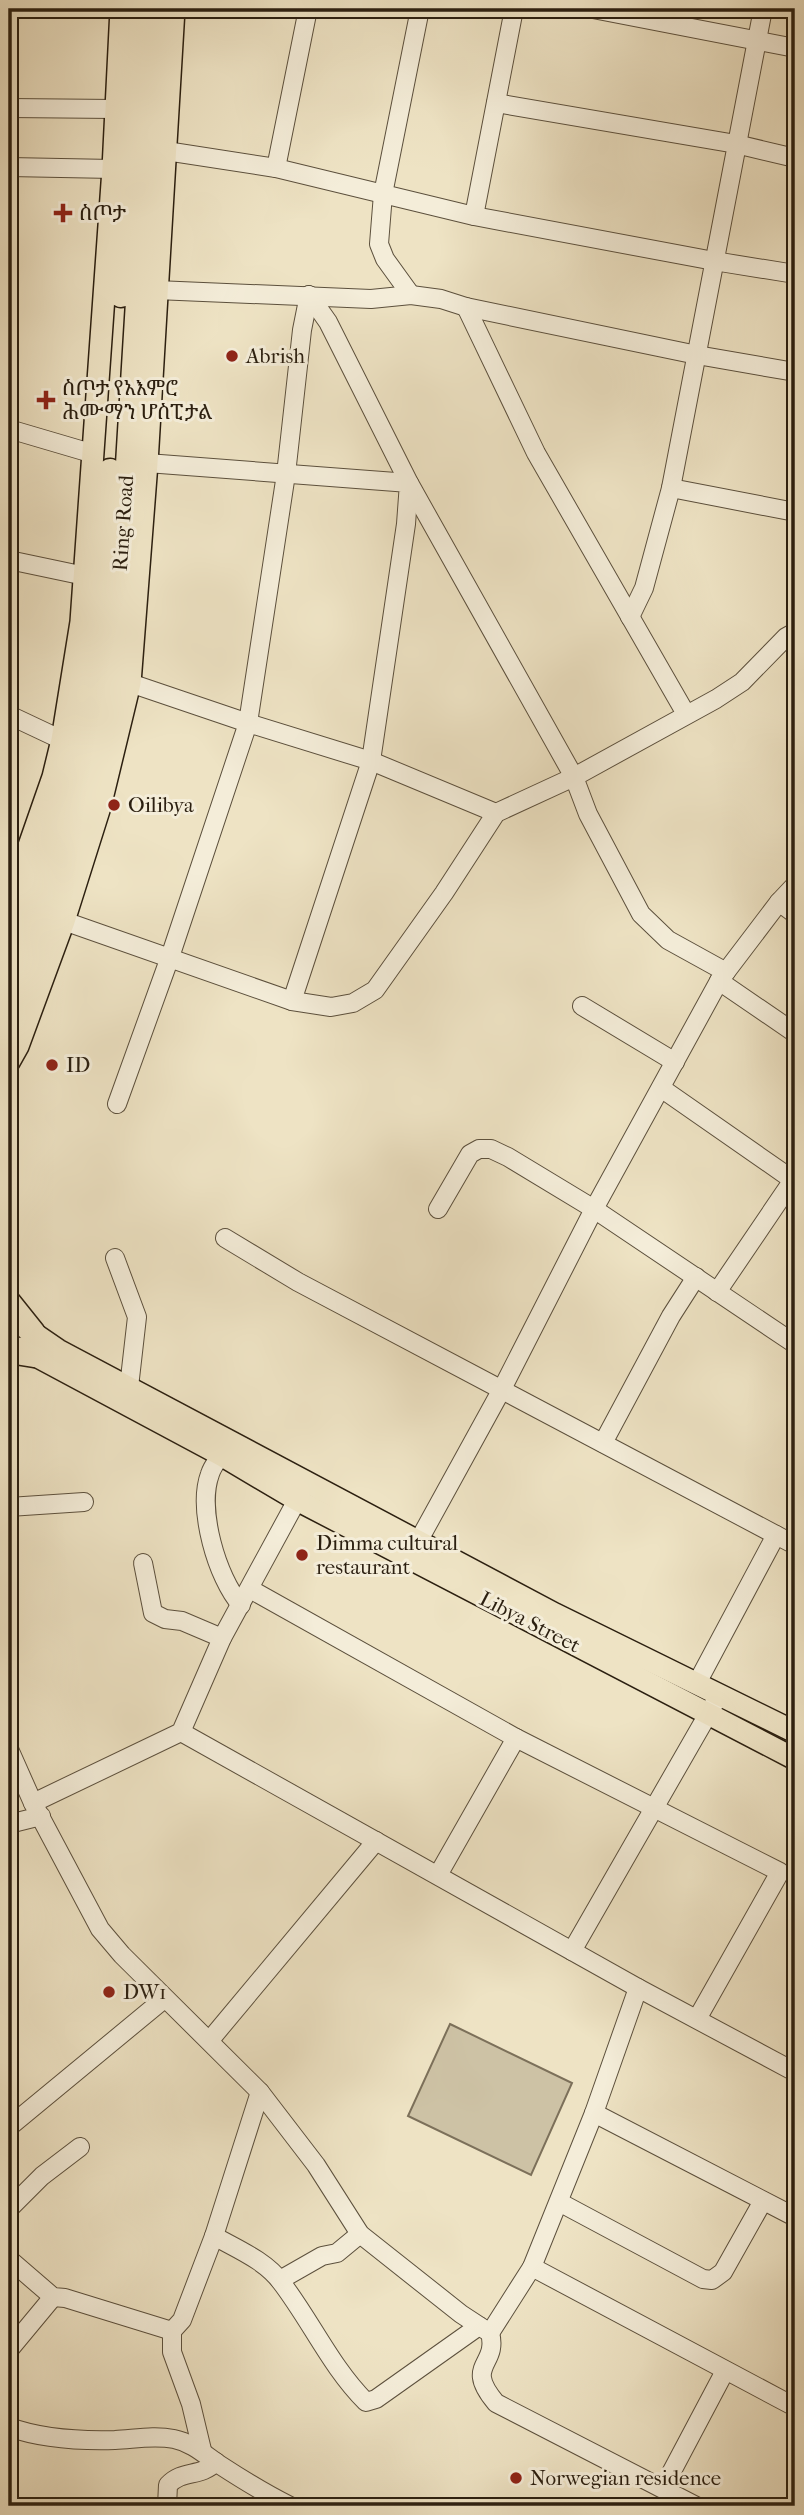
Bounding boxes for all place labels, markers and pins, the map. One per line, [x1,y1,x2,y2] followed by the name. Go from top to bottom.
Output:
[79,201,127,225] place label: ስጦታ
[53,203,73,223] marker: ስጦታ
[245,344,305,368] place label: Abrish
[224,348,240,364] marker: Abrish
[62,376,213,424] place label: ስጦታ የአእምሮ ሕሙማን ሆስፒታል
[36,390,56,410] marker: ስጦታ የአእምሮ ሕሙማን ሆስፒታል
[128,793,194,817] place label: Oilibya
[106,797,122,813] marker: Oilibya
[66,1053,90,1077] place label: ID
[44,1057,60,1073] marker: ID
[316,1531,458,1579] place label: Dimma cultural restaurant
[294,1547,310,1563] marker: Dimma cultural restaurant
[123,1980,167,2004] place label: DW1
[101,1984,117,2000] marker: DW1
[530,2466,721,2490] place label: Norwegian residence
[508,2470,524,2486] marker: Norwegian residence

